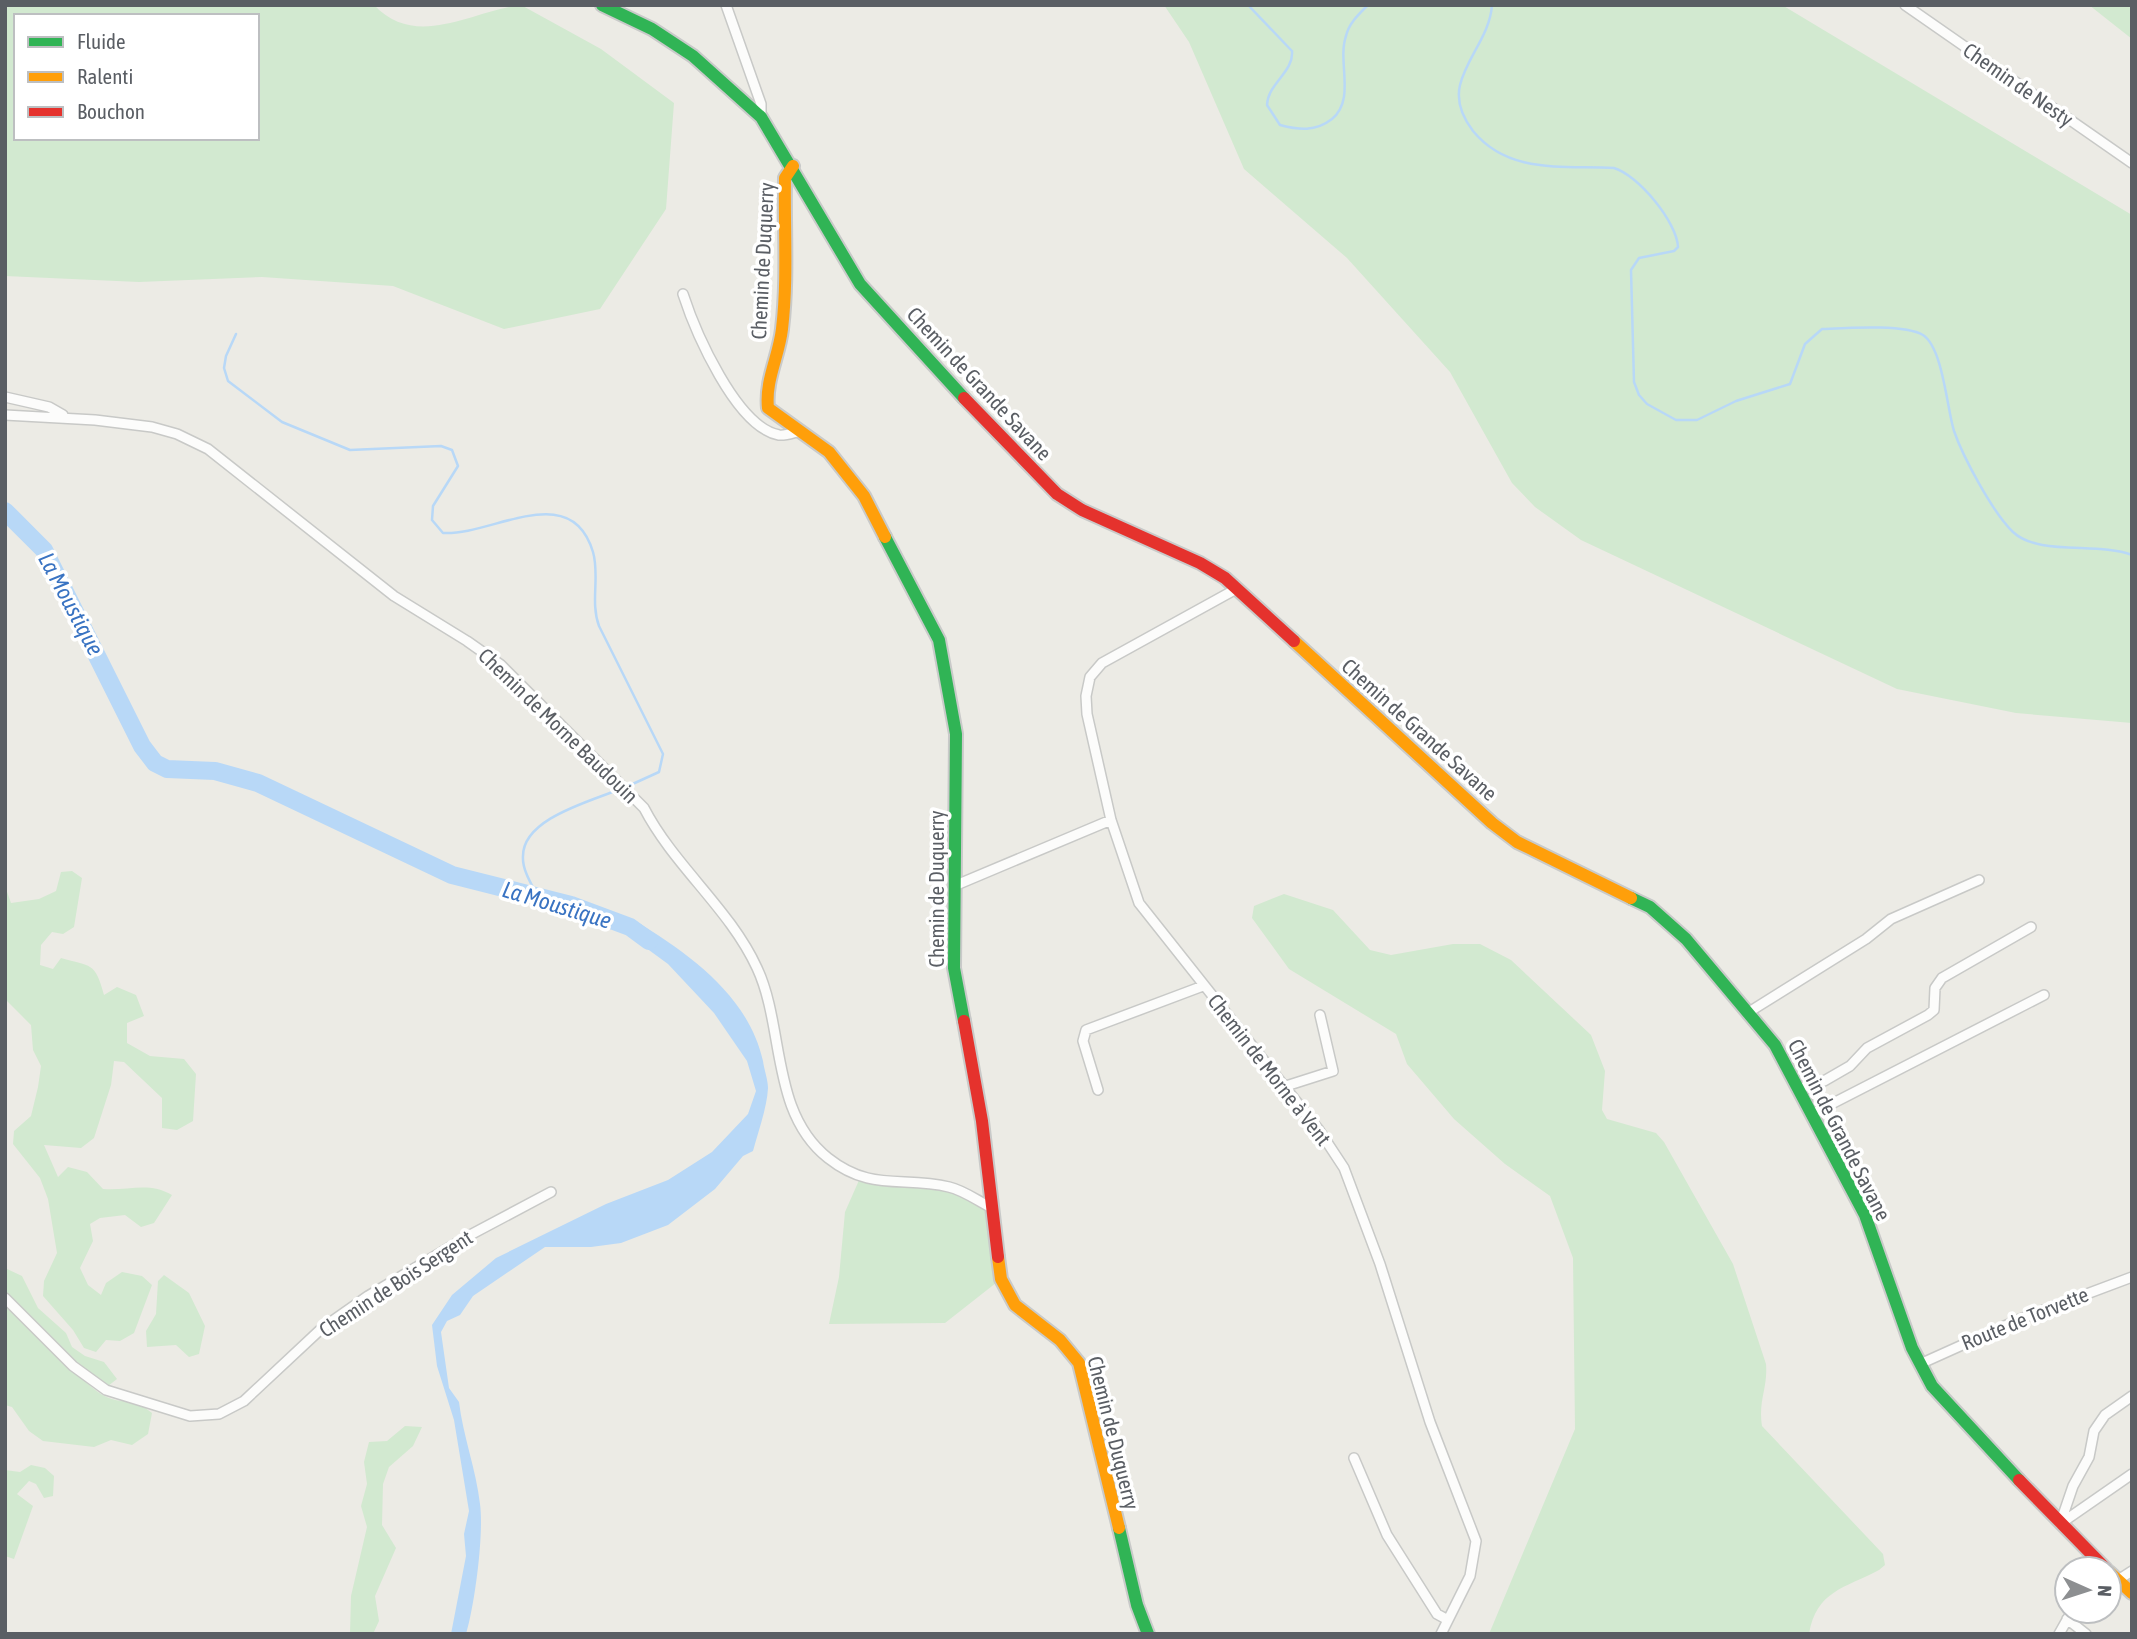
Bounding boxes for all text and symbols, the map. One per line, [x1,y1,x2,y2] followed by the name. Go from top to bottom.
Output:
[14,14,259,140] legend
[77,29,126,53] text: Fluide
[1959,37,2078,131] street label: Chemin de Nesty
[77,64,133,88] text: Ralenti
[77,99,145,123] text: Bouchon
[746,182,778,340] street label: Chemin de Duquerry
[903,302,1057,465] street label: Chemin de Grande Savane
[33,548,109,660] water label: La Moustique
[474,643,643,808] street label: Chemin de Morne Baudouin
[1337,653,1502,805] street label: Chemin de Grande Savane
[924,810,948,968] street label: Chemin de Duquerry
[499,876,615,934] water label: La Moustique
[1203,989,1336,1150] street label: Chemin de Morne à Vent
[1784,1035,1896,1224] street label: Chemin de Grande Savane
[314,1225,477,1342] street label: Chemin de Bois Sergent
[1958,1282,2091,1354] street label: Route de Torvette
[1083,1354,1145,1512] street label: Chemin de Duquerry
[2053,1555,2123,1625] north arrow
[2094,1585,2116,1597] text: N

